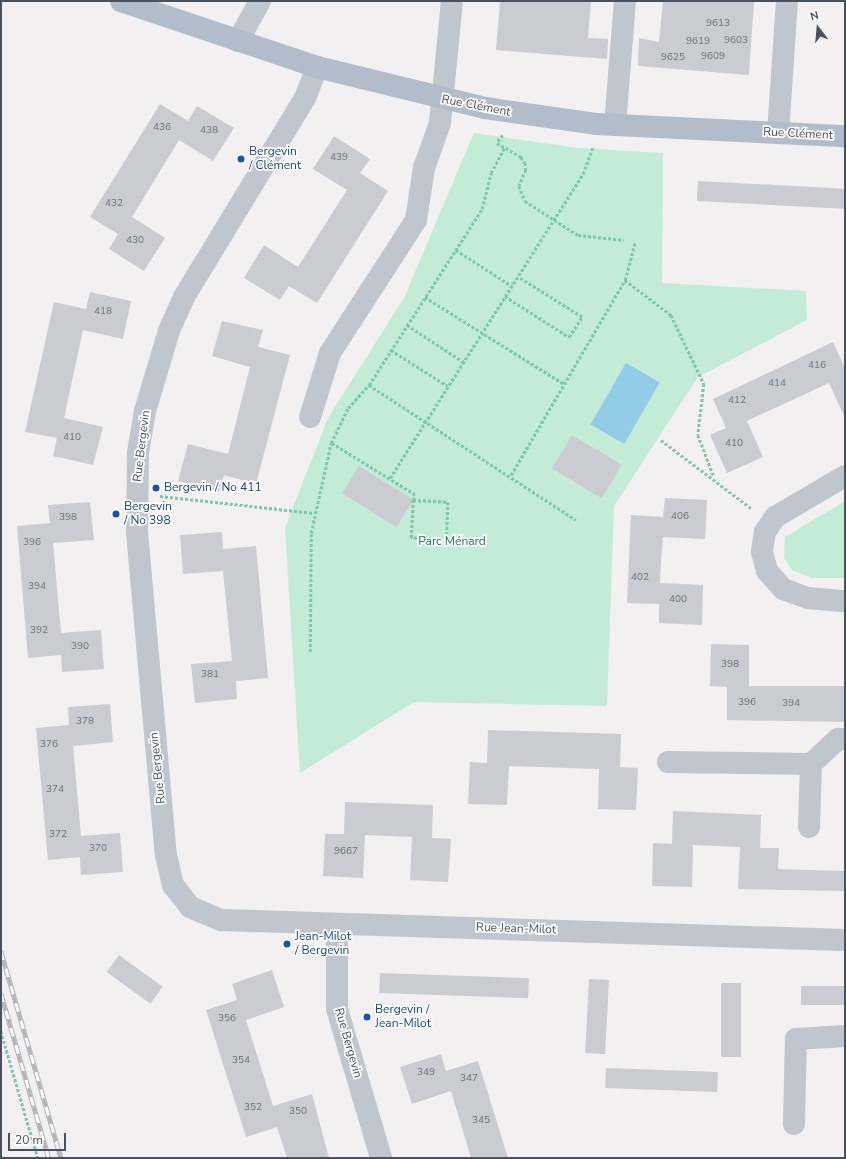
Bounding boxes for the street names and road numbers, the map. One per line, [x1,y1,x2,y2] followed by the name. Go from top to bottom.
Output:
[440,92,512,120] street label: Rue Clément
[763,125,833,143] street label: Rue Clément
[130,409,154,483] street label: Rue Bergevin
[147,731,169,805] street label: Rue Bergevin
[476,920,556,938] street label: Rue Jean-Milot
[331,1006,365,1080] street label: Rue Bergevin

